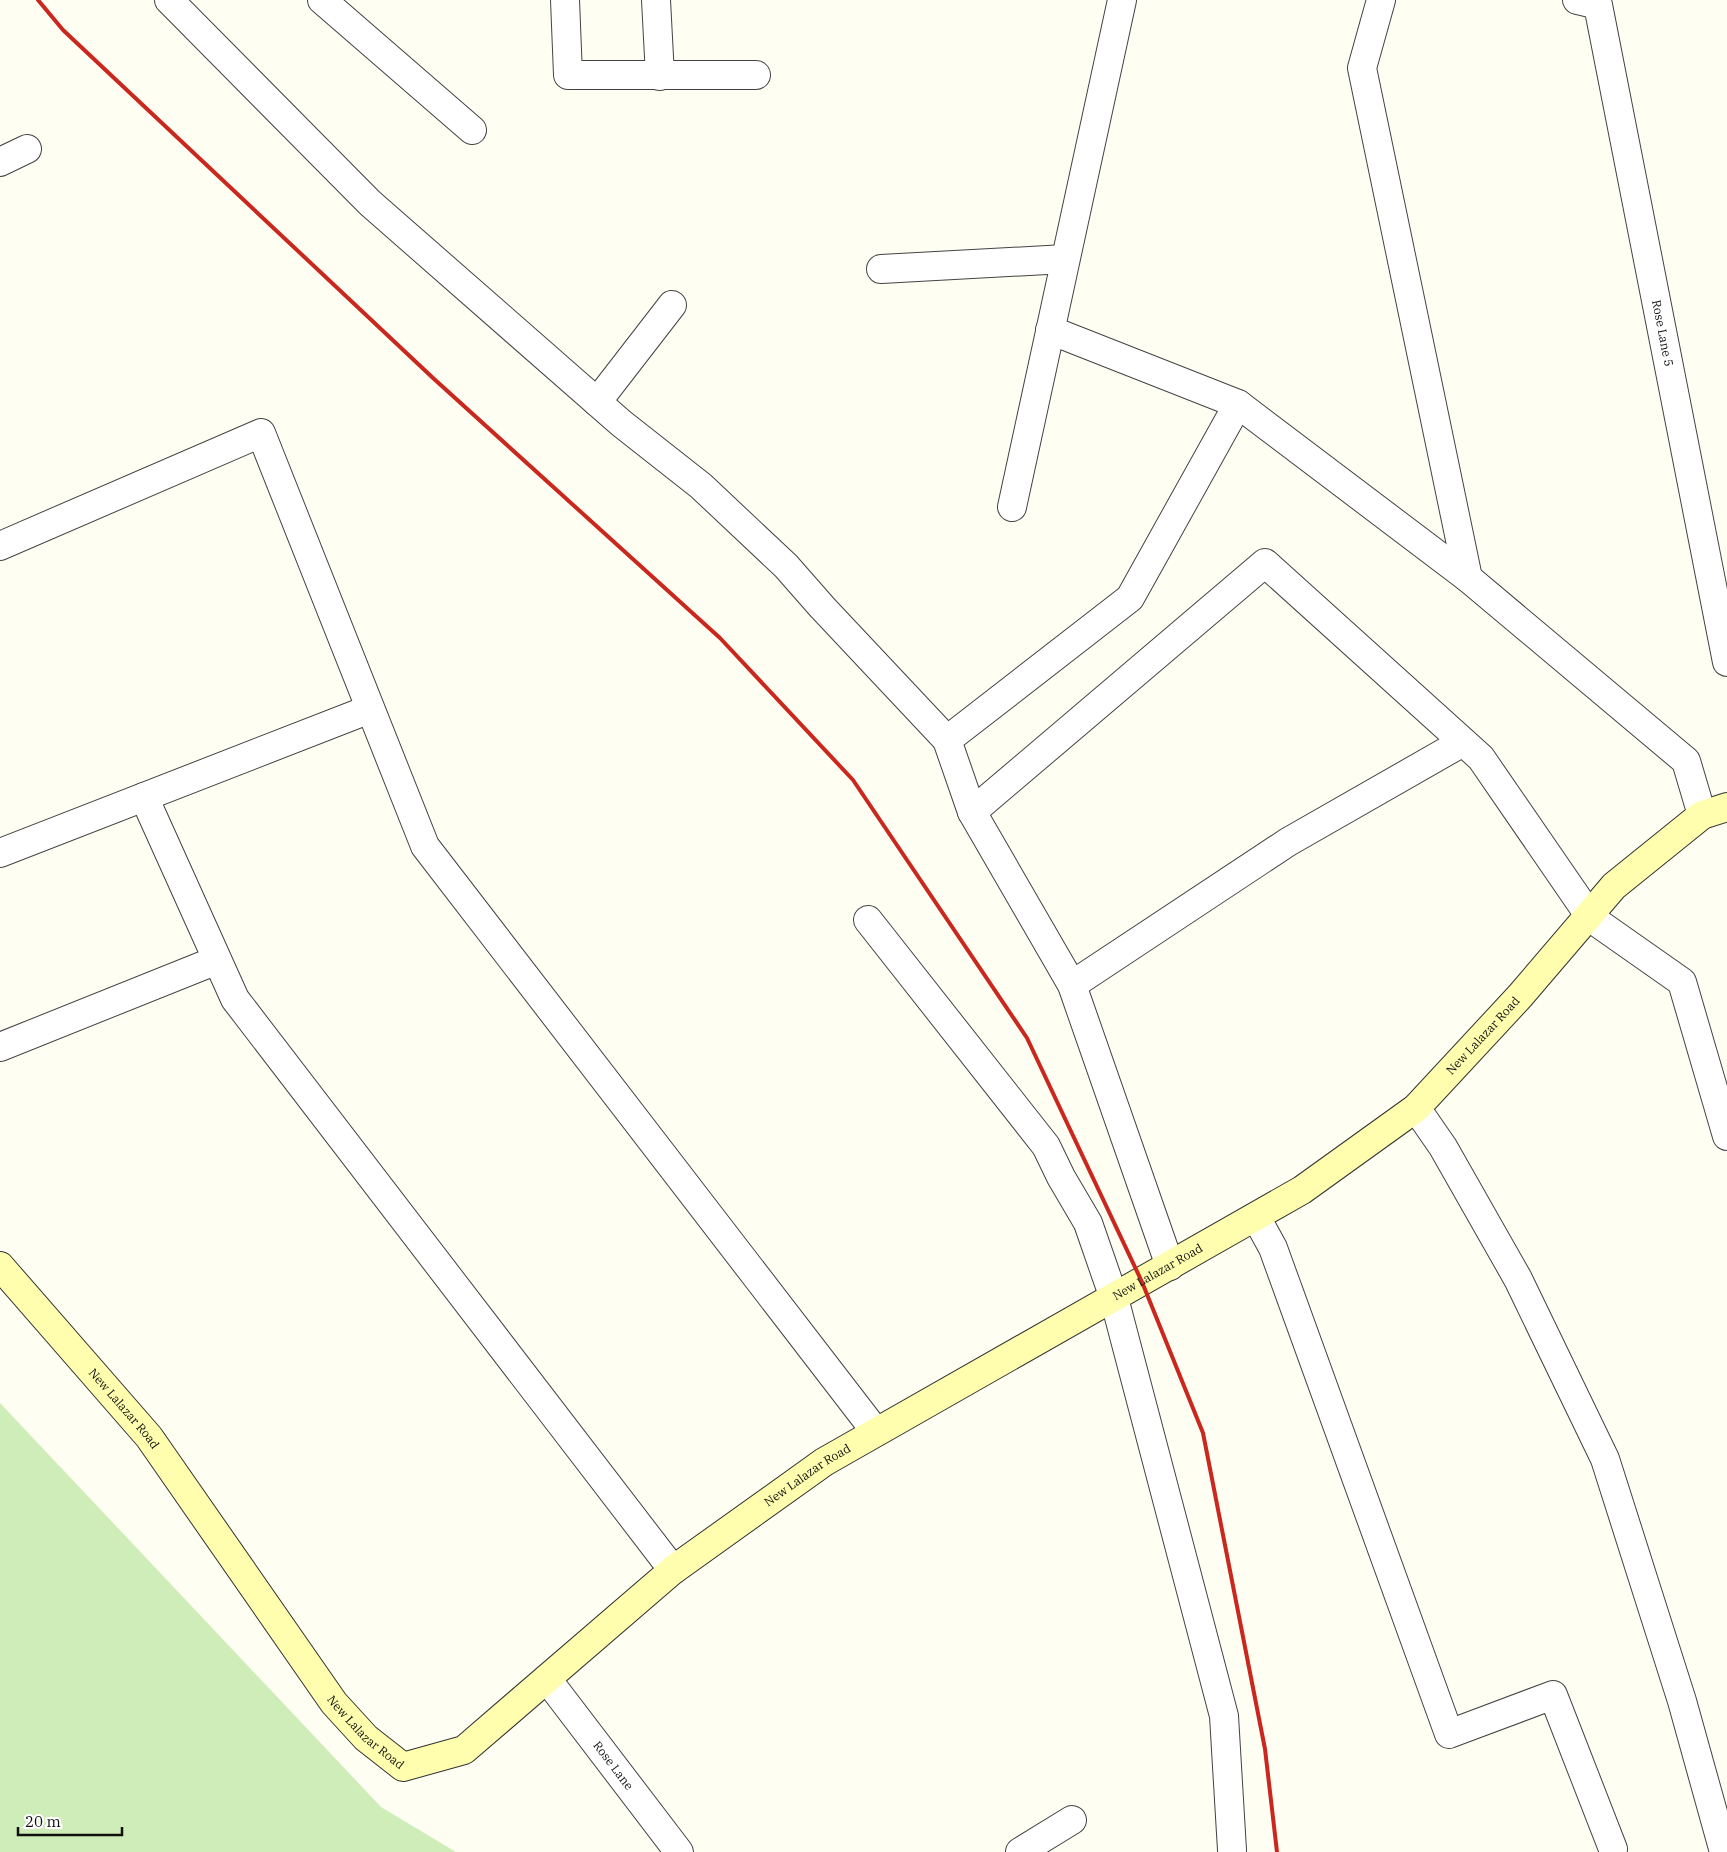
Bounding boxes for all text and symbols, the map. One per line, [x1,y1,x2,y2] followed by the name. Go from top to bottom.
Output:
[1649,298,1677,368] street label: Rose Lane 5
[1443,993,1523,1078] street label: New Lalazar Road
[1110,1240,1205,1303] street label: New Lalazar Road
[86,1365,163,1451] street label: New Lalazar Road
[761,1440,853,1509] street label: New Lalazar Road
[324,1692,407,1772] street label: New Lalazar Road
[590,1738,637,1793] street label: Rose Lane
[18,1804,121,1836] scale bar
[25,1812,61,1831] text: 20 m

